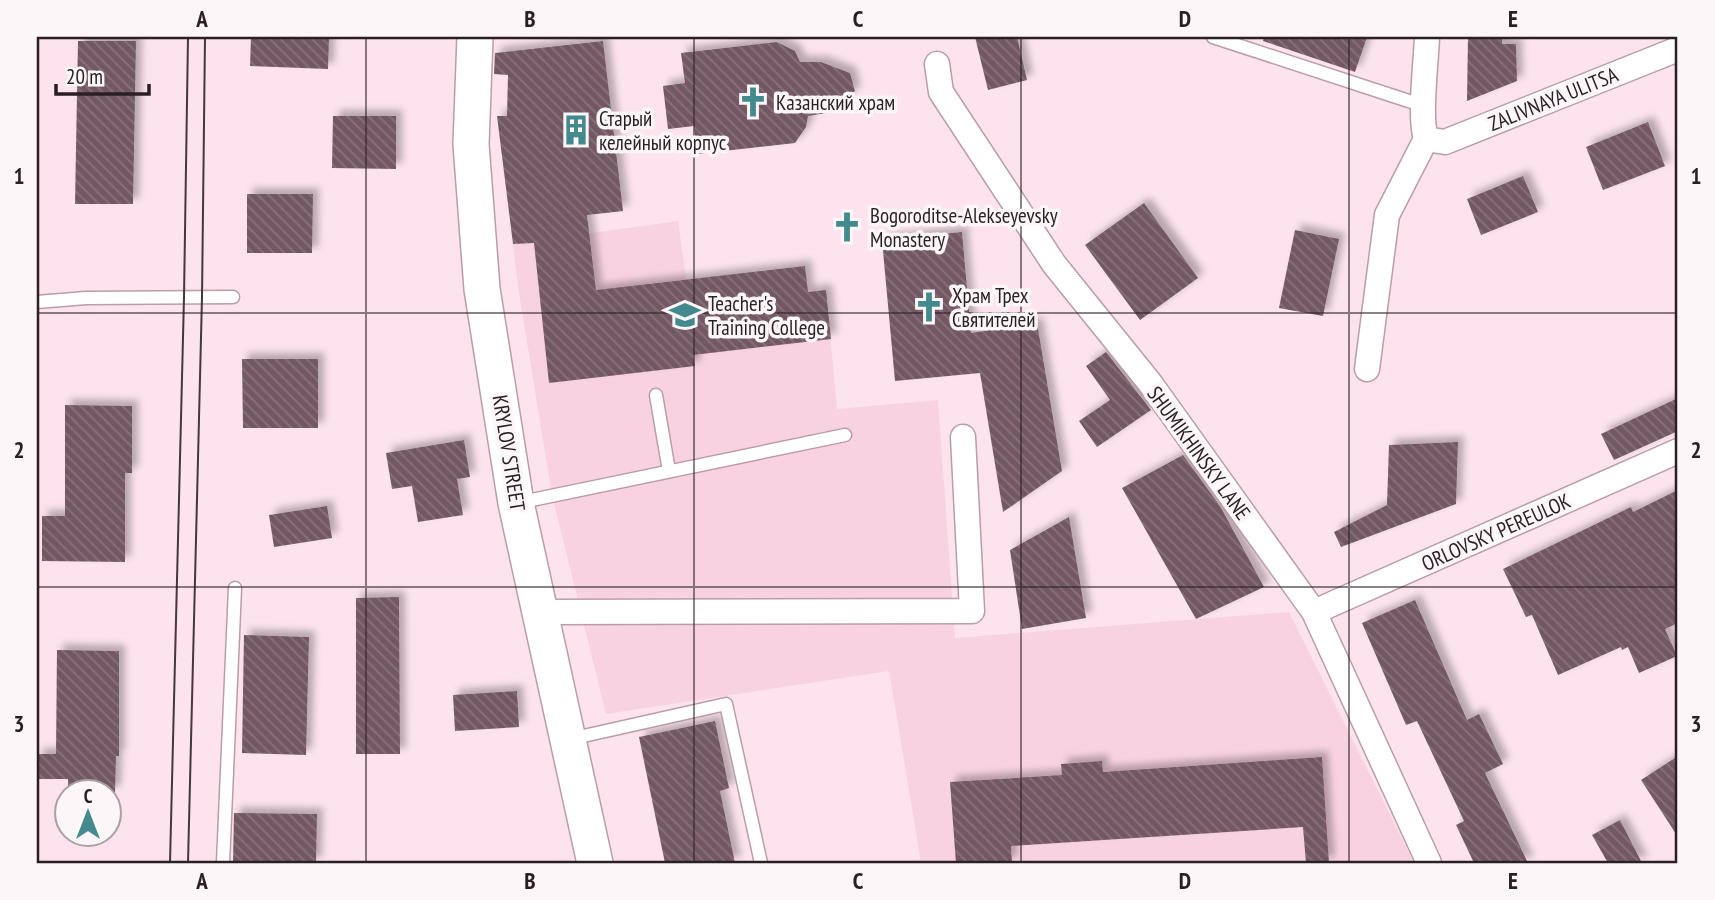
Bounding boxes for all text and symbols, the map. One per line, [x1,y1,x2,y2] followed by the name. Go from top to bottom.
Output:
[195,4,208,33] text: A
[524,4,536,33] text: B
[853,4,864,33] text: C
[1179,4,1191,33] text: D
[1508,4,1518,33] text: E
[56,52,149,96] scale bar
[1484,61,1622,137] street label: ZALIVNAYA ULITSA
[66,63,103,90] text: 20 m
[736,85,770,119] church icon: Казанский храм
[776,89,895,116] place label: Казанский храм
[599,105,727,156] place label: Старый келейный корпус
[559,113,593,147] building icon: Старый келейный корпус
[14,161,25,190] text: 1
[1691,161,1702,190] text: 1
[870,202,1058,253] place label: Bogoroditse-Alekseyevsky Monastery
[830,210,864,244] church icon: Bogoroditse-Alekseyevsky Monastery
[952,282,1035,333] place label: Храм Трех Святителей
[708,290,825,341] place label: Teacher's Training College
[912,290,946,324] church icon: Храм Трех Святителей
[668,298,702,332] school or university icon: Teacher's Training College
[1141,381,1257,525] street label: SHUMIKHINSKY LANE
[487,393,532,514] street label: KRYLOV STREET
[14,435,25,464] text: 2
[1691,435,1702,464] text: 2
[1417,487,1575,577] street label: ORLOVSKY PEREULOK
[14,709,25,738] text: 3
[1691,709,1702,738] text: 3
[52,778,122,848] north arrow
[84,784,93,808] text: С
[195,866,208,895] text: A
[524,866,536,895] text: B
[853,866,864,895] text: C
[1179,866,1191,895] text: D
[1508,866,1518,895] text: E

